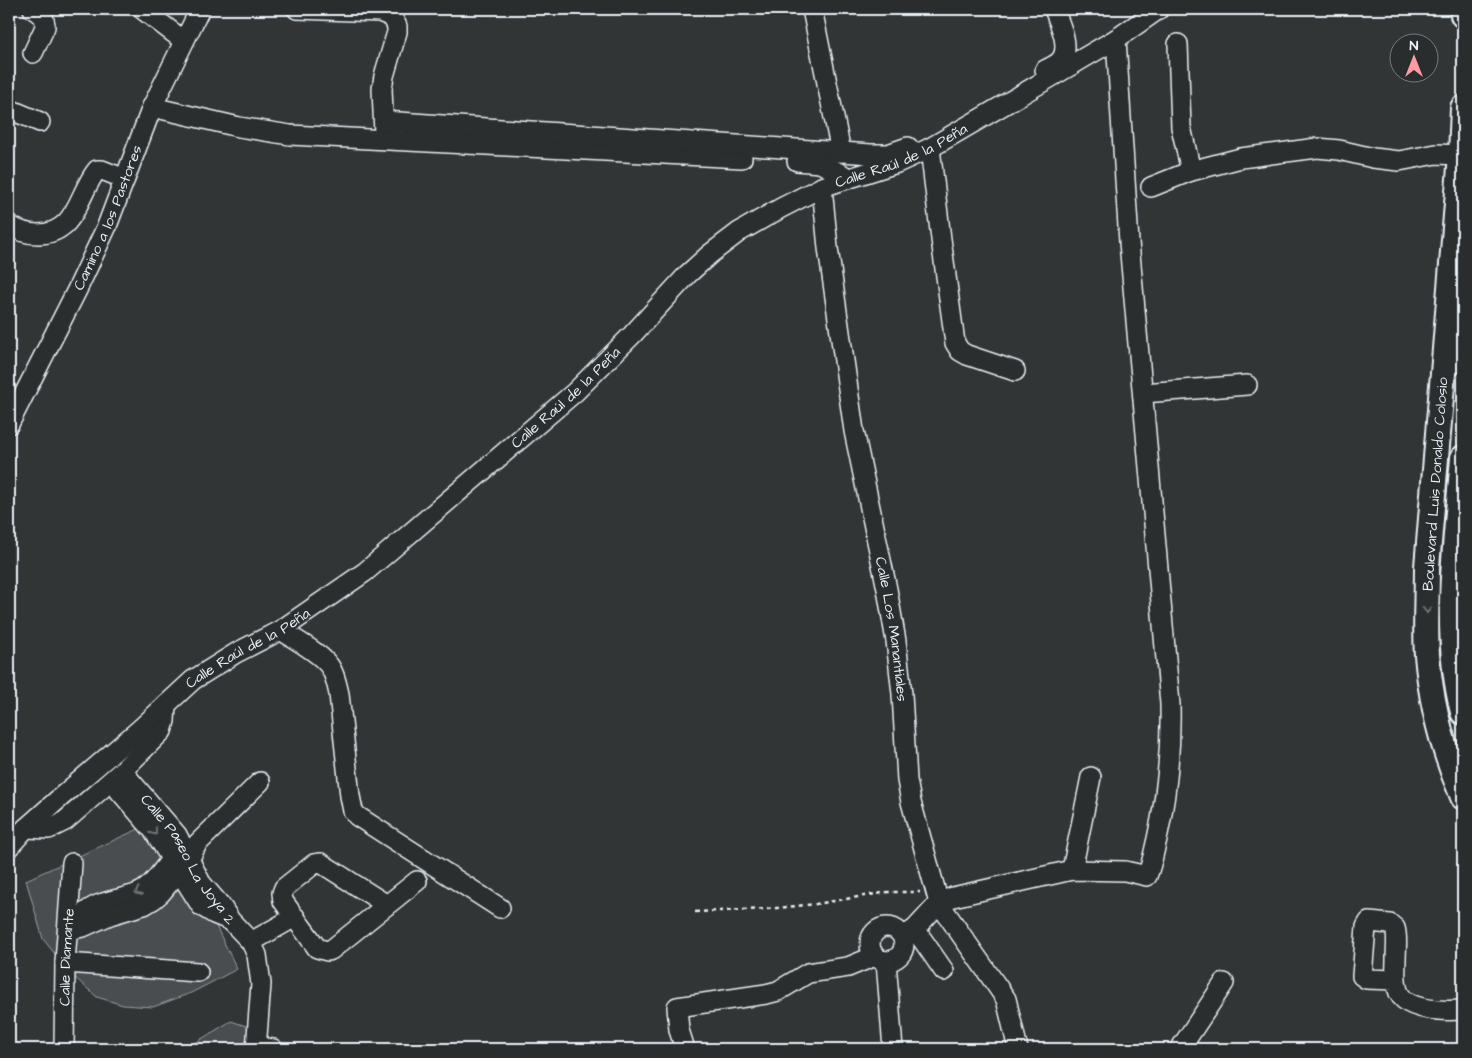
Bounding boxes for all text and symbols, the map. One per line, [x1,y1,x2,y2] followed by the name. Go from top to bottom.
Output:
[1390,32,1440,82] north arrow
[1410,36,1419,56] text: N
[833,118,972,193] street label: Calle Raúl de la Peña
[68,142,148,294] street label: Camino a los Pastores
[506,342,626,454] street label: Calle Raúl de la Peña
[1418,376,1453,592] street label: Boulevard Luis Donaldo Colosio
[870,555,912,703] street label: Calle Los Manantiales
[181,603,315,693] street label: Calle Raúl de la Peña
[1422,606,1432,614] one-way arrow
[135,790,241,929] street label: Calle Paseo La Joya 2
[148,826,157,835] one-way arrow
[134,886,143,897] one-way arrow
[55,908,80,1006] street label: Calle Diamante

